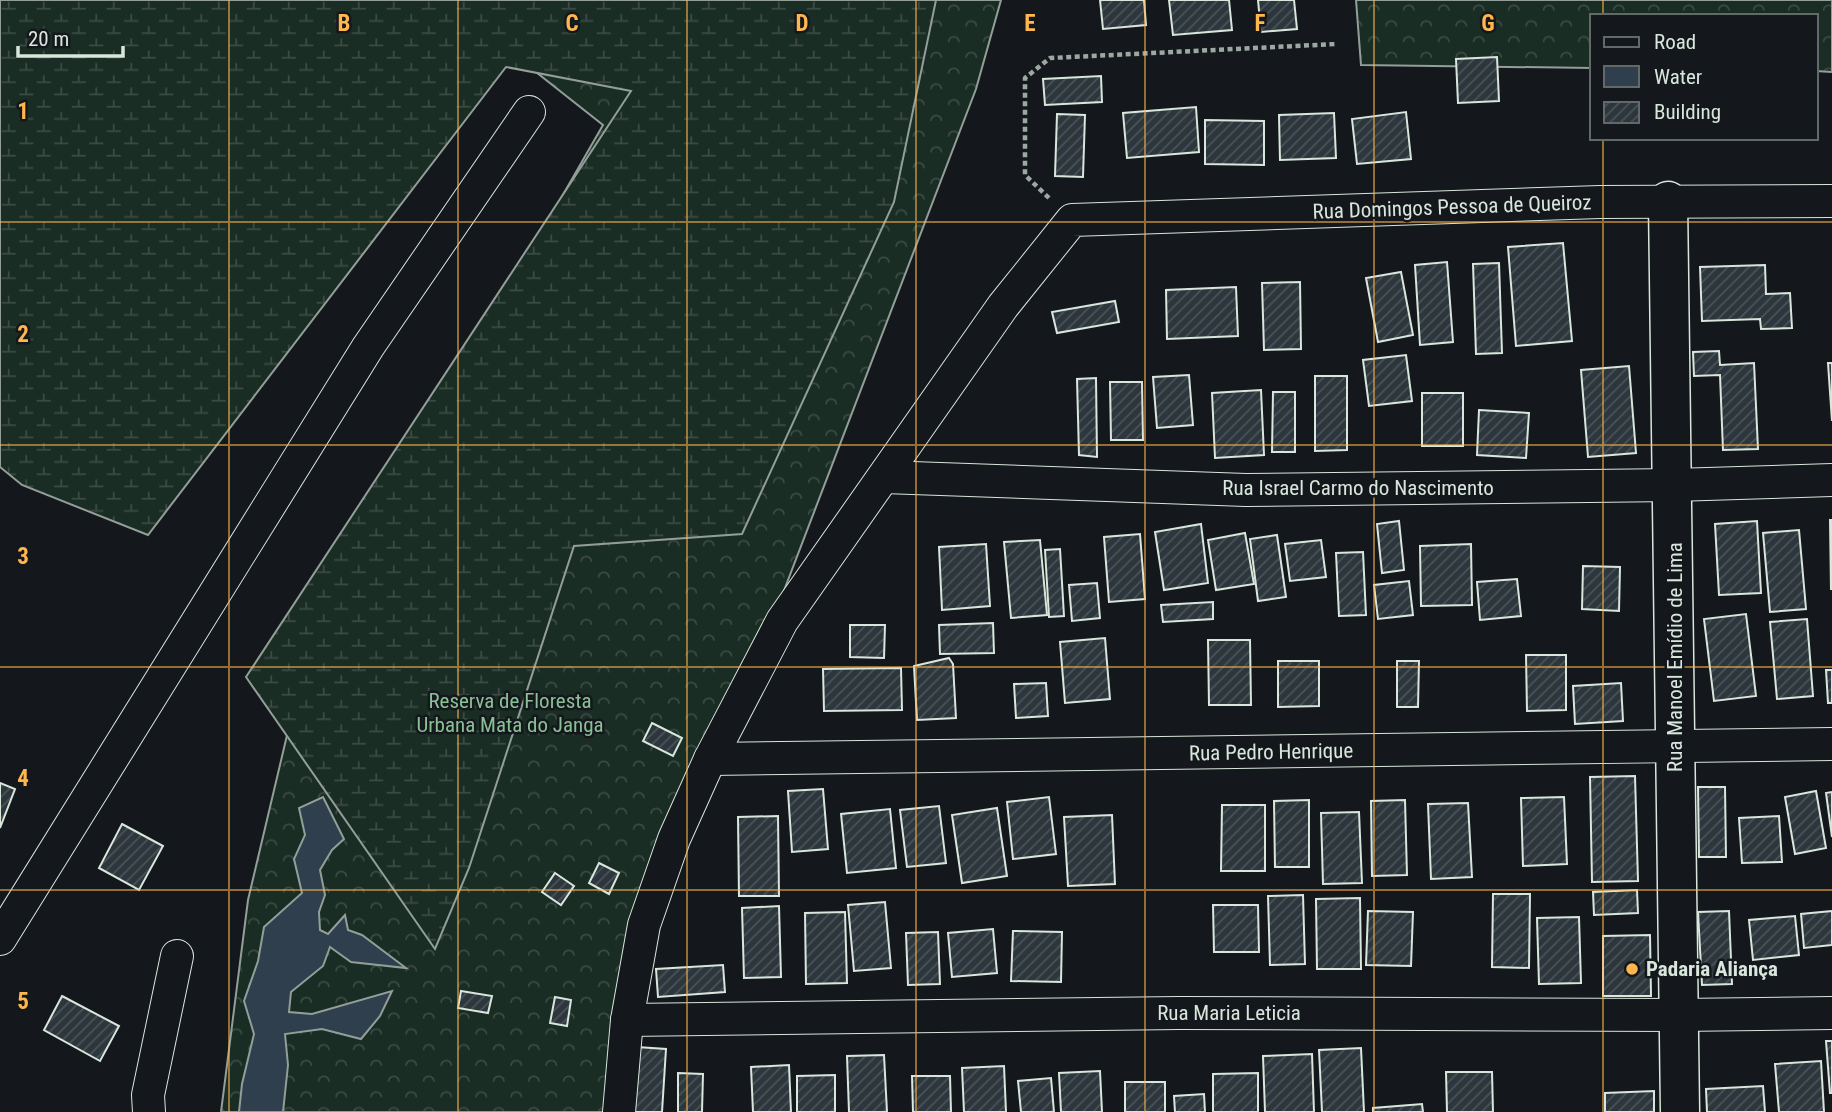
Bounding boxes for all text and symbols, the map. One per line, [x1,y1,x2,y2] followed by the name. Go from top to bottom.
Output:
[338,10,350,37] text: B
[565,10,579,37] text: C
[796,10,809,37] text: D
[1024,10,1036,37] text: E
[1255,10,1266,37] text: F
[1481,10,1495,37] text: G
[18,14,122,58] scale bar
[1590,14,1818,140] legend
[28,27,69,51] text: 20 m
[1654,30,1696,54] text: Road
[1654,65,1702,89] text: Water
[17,98,29,125] text: 1
[1654,100,1721,124] text: Building
[1312,190,1592,224] street label: Rua Domingos Pessoa de Queiroz
[17,321,29,348] text: 2
[1222,476,1494,500] street label: Rua Israel Carmo do Nascimento
[1663,542,1687,772] street label: Rua Manoel Emídio de Lima
[17,543,29,570] text: 3
[416,689,604,737] park label: Reserva de Floresta Urbana Mata do Janga
[1189,739,1353,765] street label: Rua Pedro Henrique
[17,765,29,792] text: 4
[1646,957,1778,981] place label: Padaria Aliança
[1624,961,1640,977] marker: Padaria Aliança
[17,988,29,1015] text: 5
[1157,1001,1301,1025] street label: Rua Maria Leticia

